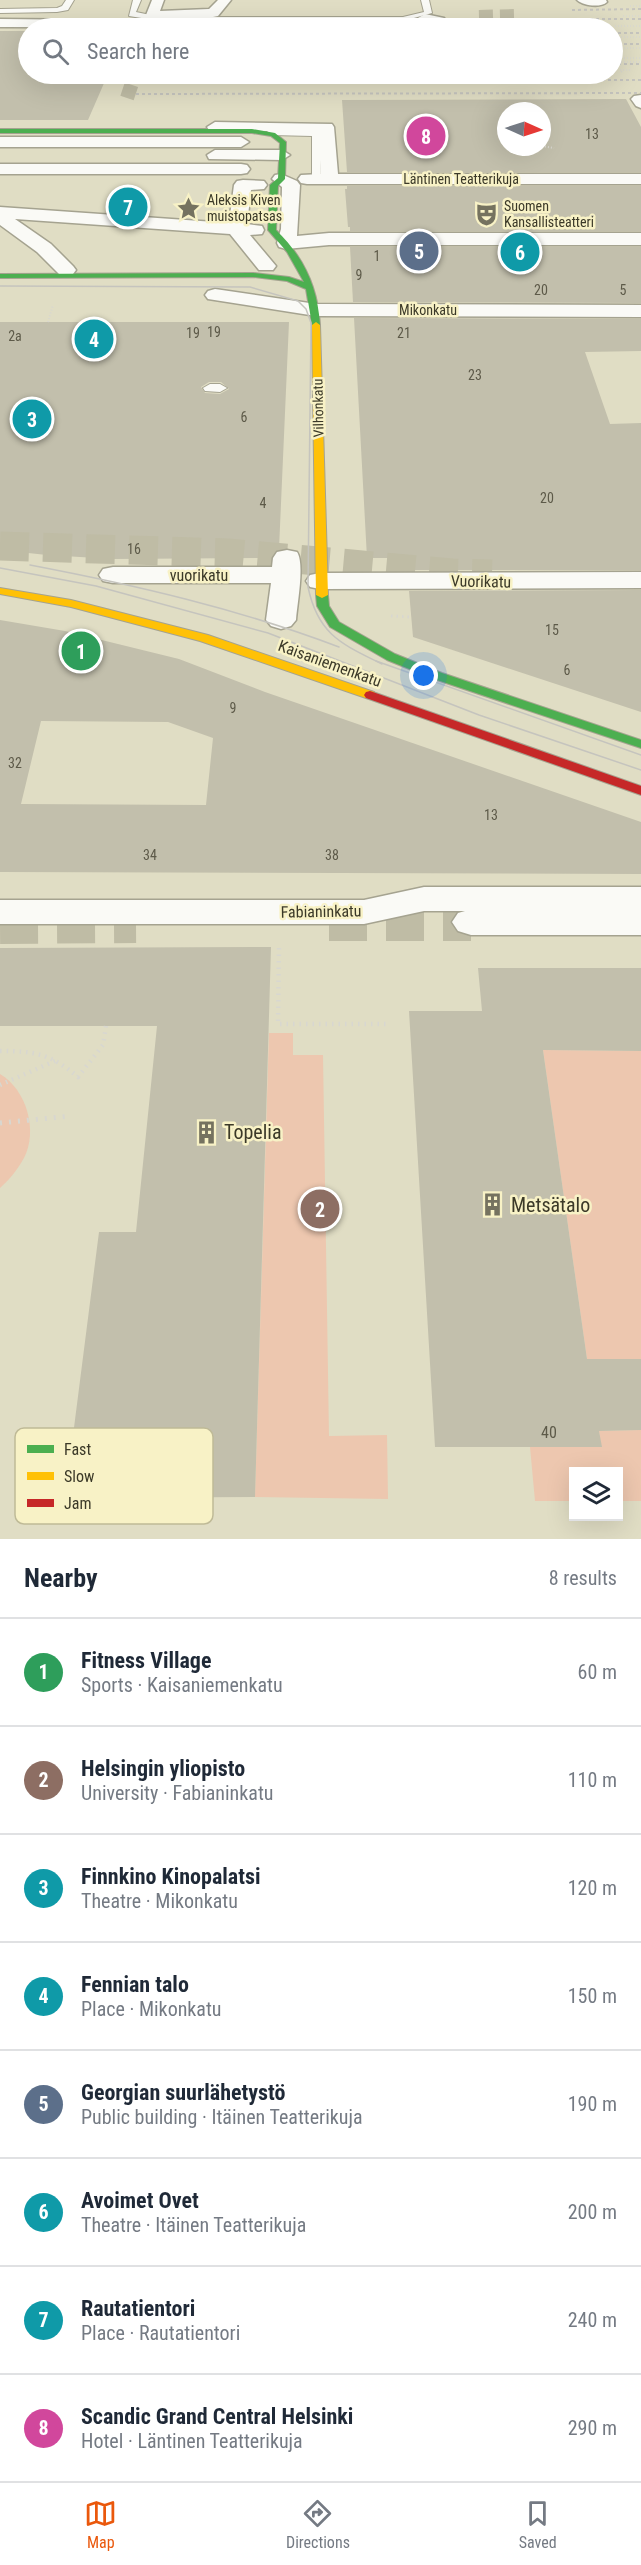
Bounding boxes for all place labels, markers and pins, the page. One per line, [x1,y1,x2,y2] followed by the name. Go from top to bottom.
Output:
[406,114,446,158] pin: 8
[108,184,148,230] pin: 7
[207,192,282,224] place label: Aleksis Kiven muistopatsas
[176,195,202,221] place icon: Aleksis Kiven muistopatsas
[504,198,594,230] place label: Suomen Kansallisteatteri
[473,201,499,227] theatre icon: Suomen Kansallisteatteri
[400,228,438,274] pin: 5
[500,230,540,274] pin: 6
[74,316,113,362] pin: 4
[12,396,51,442] pin: 3
[62,628,100,674] pin: 1
[193,1119,219,1145] building icon: Topelia
[224,1120,281,1144] place label: Topelia
[300,1186,340,1232] pin: 2
[480,1192,506,1218] building icon: Metsätalo
[511,1193,590,1217] place label: Metsätalo

